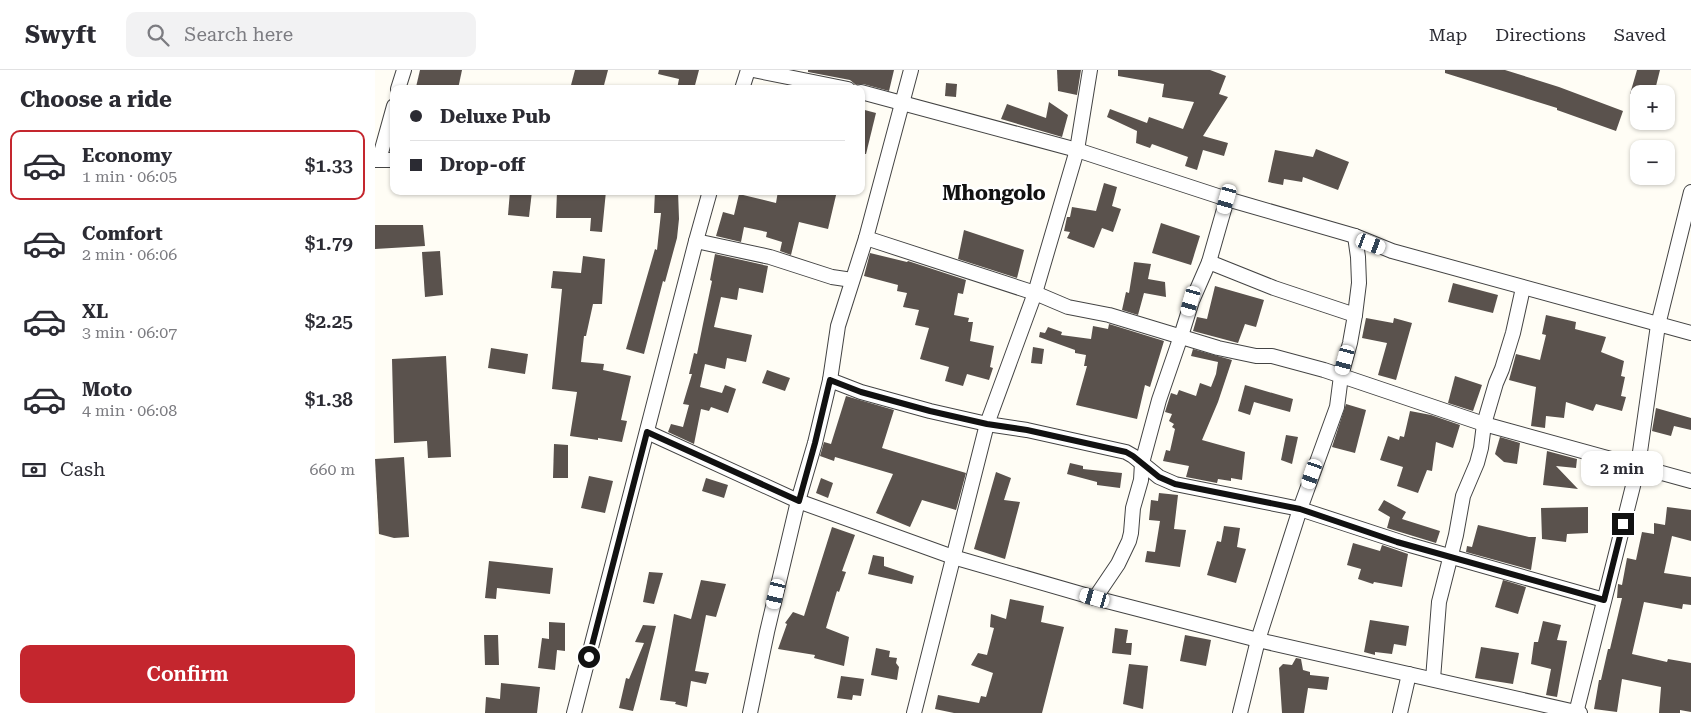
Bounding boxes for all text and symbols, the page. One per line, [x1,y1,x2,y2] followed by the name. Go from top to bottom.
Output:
[126,12,476,57] search box
[25,21,96,49] text: Swyft
[144,21,172,49] icon: search
[184,23,293,46] text: Search here
[1429,24,1467,45] text: Map
[1495,24,1586,45] text: Directions
[1614,24,1666,45] text: Saved
[1630,85,1675,185] map controls
[1630,85,1675,130] button: +
[20,87,172,112] text: Choose a ride
[440,105,551,128] text: Deluxe Pub
[1630,140,1675,185] button: −
[22,143,67,188] icon: car
[82,144,172,167] text: Economy
[440,153,525,176] text: Drop-off
[305,154,353,177] text: $1.33
[82,167,177,186] text: 1 min · 06:05
[942,181,1046,205] district label: Mhongolo
[1215,183,1238,215] car
[22,221,67,266] icon: car
[82,222,163,245] text: Comfort
[305,232,353,255] text: $1.79
[1354,232,1387,256] car
[82,245,177,264] text: 2 min · 06:06
[1179,285,1202,317] car
[22,299,67,344] icon: car
[82,300,108,323] text: XL
[305,310,353,333] text: $2.25
[82,323,177,342] text: 3 min · 06:07
[1333,344,1356,376] car
[22,377,67,422] icon: car
[82,378,132,401] text: Moto
[305,388,353,411] text: $1.38
[82,401,177,420] text: 4 min · 06:08
[1582,452,1664,486] callout: 2 min
[20,456,48,484] icon: cash
[1300,457,1323,491] car
[60,458,105,481] text: Cash
[1600,459,1644,478] text: 2 min
[309,460,355,479] text: 660 m
[1612,513,1634,535] route end
[765,578,786,610] car
[1078,587,1111,609] car
[20,645,355,703] button: Confirm
[578,646,600,668] route start

